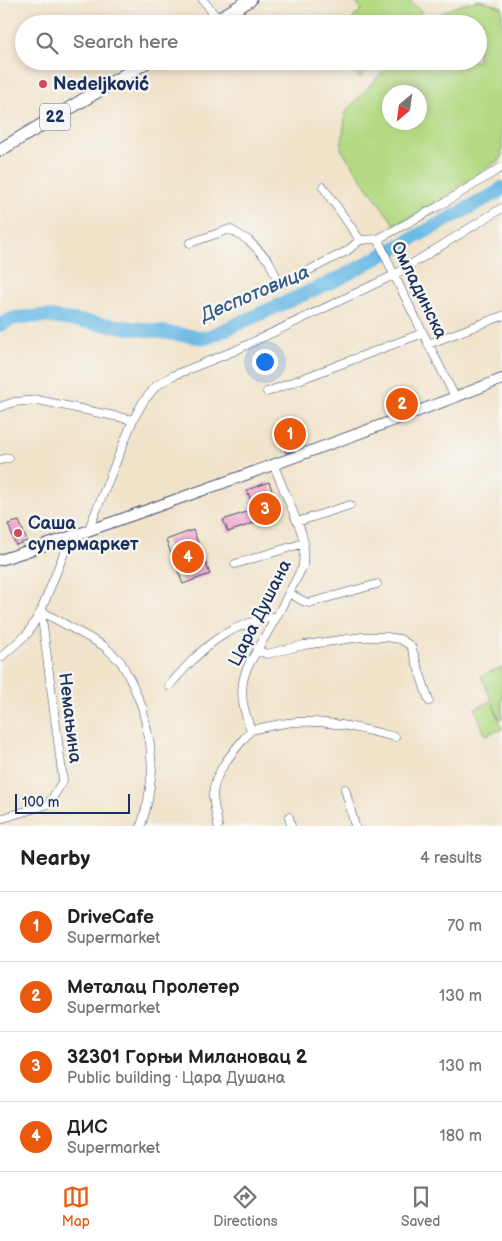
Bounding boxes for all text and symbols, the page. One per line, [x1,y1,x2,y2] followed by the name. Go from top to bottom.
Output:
[15,15,487,70] search box
[33,29,61,57] icon: search
[73,31,178,54] text: Search here
[53,74,149,95] place label: Nedeljković
[37,78,49,90] marker: Nedeljković
[382,85,427,130] north arrow
[40,104,70,130] road number: 22
[386,238,452,342] street label: Омладинска
[196,261,313,328] water label: Деспотовица
[252,349,278,375] your location
[386,385,418,423] pin: 2
[274,415,306,453] pin: 1
[249,490,281,528] pin: 3
[28,513,139,555] place label: Саша супермаркет
[12,527,24,539] marker: Саша супермаркет
[172,538,204,576] pin: 4
[224,556,296,670] street label: Цара Душана
[54,672,86,765] street label: Немањина
[15,791,130,814] scale bar
[22,794,59,811] text: 100 m
[20,846,90,871] text: Nearby
[420,849,482,868] text: 4 results
[67,906,154,929] text: DriveCafe
[33,917,39,936] text: 1
[447,917,482,936] text: 70 m
[67,929,160,948] text: Supermarket
[67,976,240,999] text: Металац Пролетер
[31,987,41,1006] text: 2
[439,987,482,1006] text: 130 m
[67,999,160,1018] text: Supermarket
[67,1046,307,1069] text: 32301 Горњи Милановац 2
[31,1057,41,1076] text: 3
[439,1057,482,1076] text: 130 m
[67,1069,285,1088] text: Public building · Цара Душана
[67,1116,108,1139] text: ДИС
[31,1127,41,1146] text: 4
[440,1127,482,1146] text: 180 m
[67,1139,160,1158] text: Supermarket
[62,1183,90,1230] tab: Map
[213,1183,278,1230] tab: Directions
[401,1183,440,1230] tab: Saved

